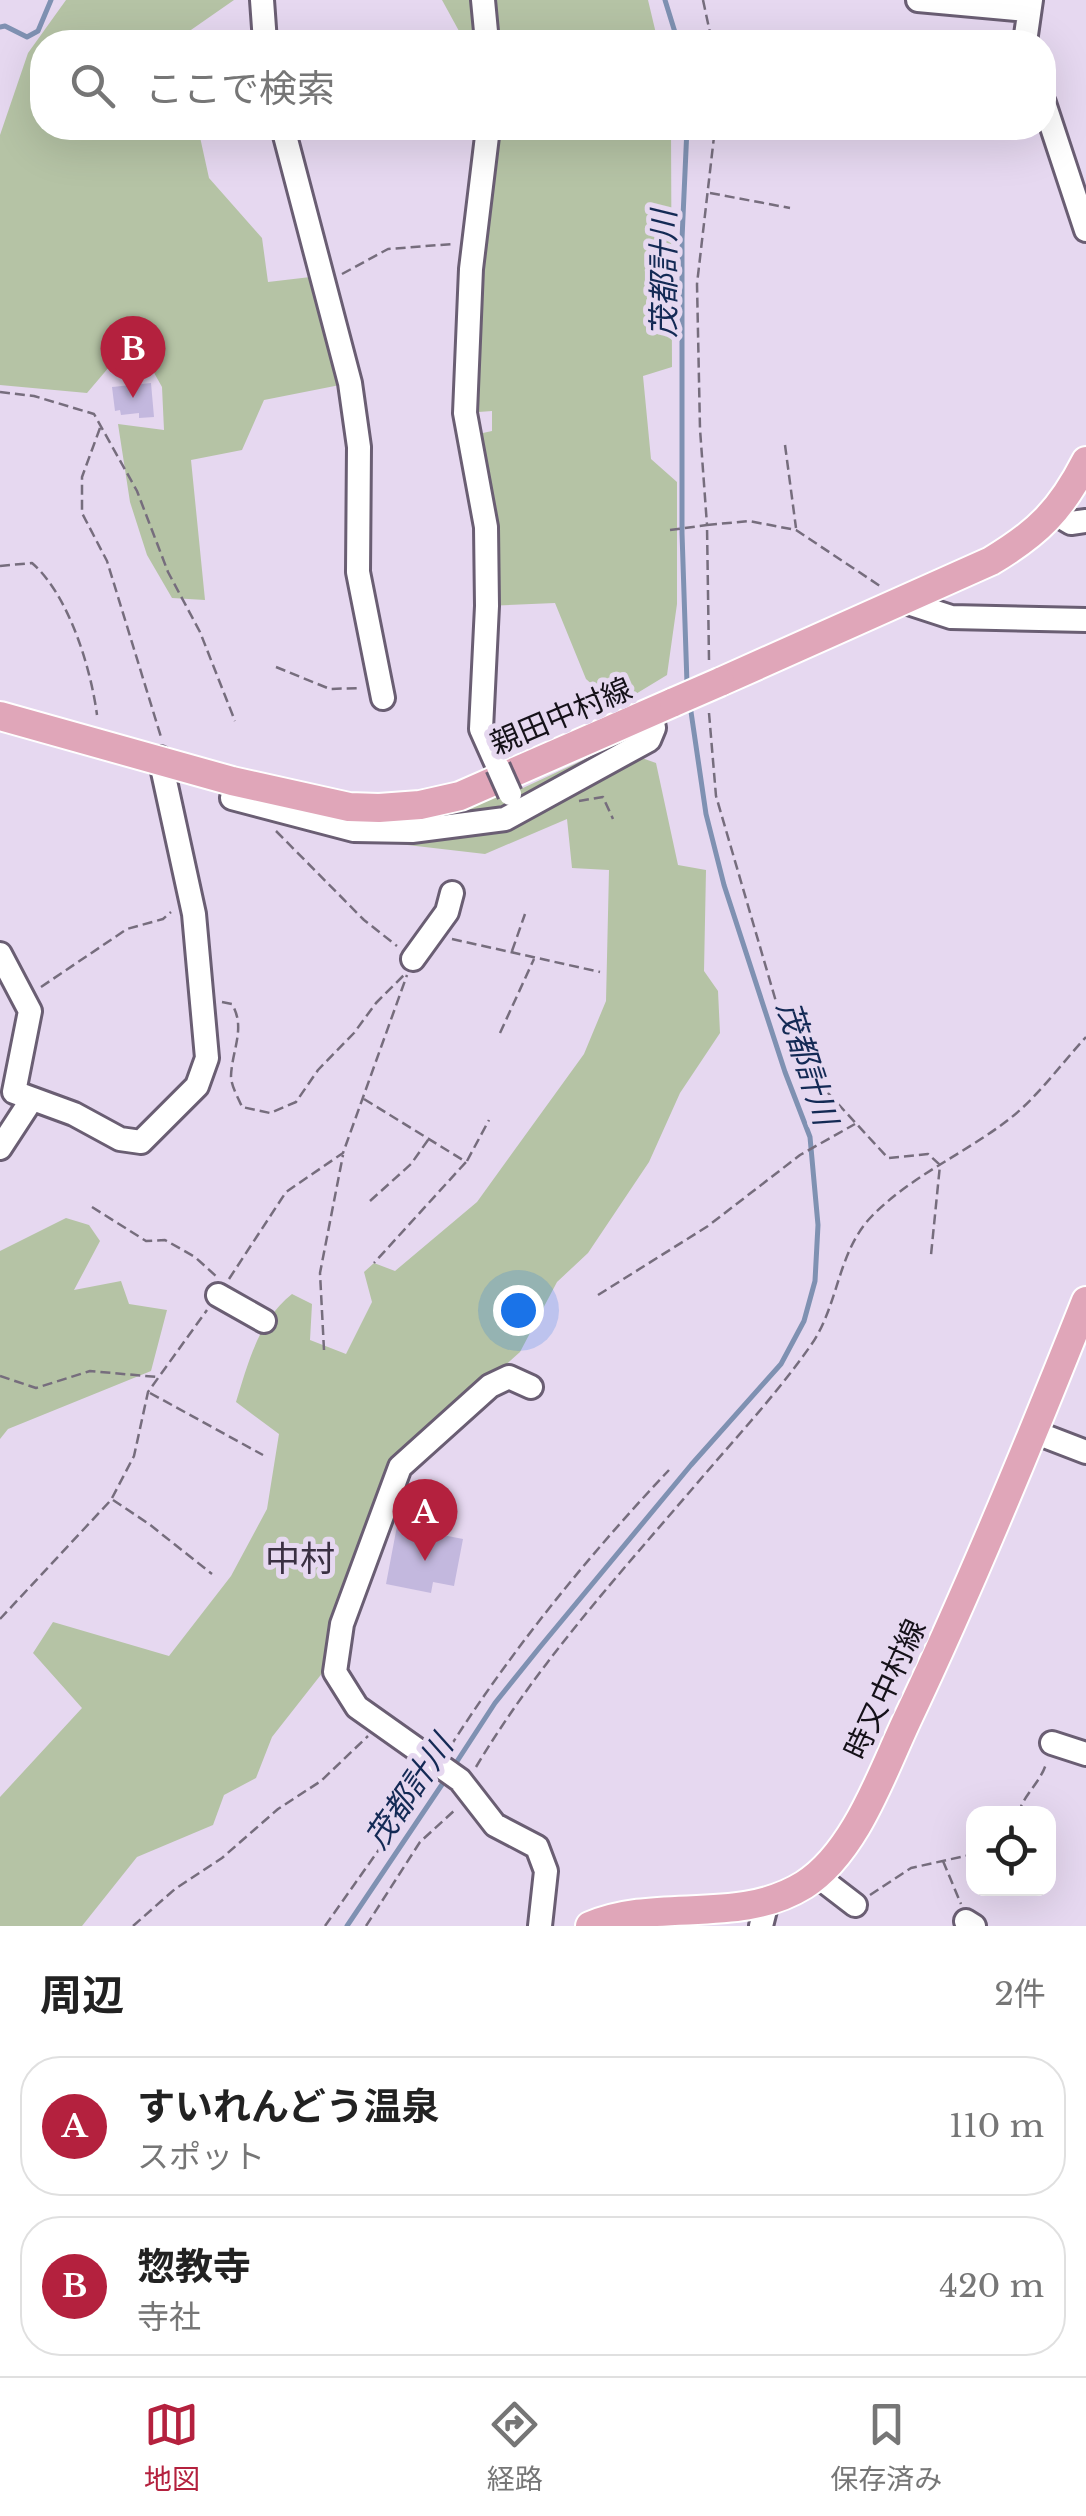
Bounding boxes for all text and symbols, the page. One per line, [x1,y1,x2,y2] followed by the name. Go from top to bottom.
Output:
[30,30,1056,140] search box
[65,58,120,113] icon: search
[145,65,335,112] text: ここで検索
[644,207,684,338] water label: 茂都計川
[100,316,166,398] pin: B
[485,670,637,762] street label: 親田中村線
[768,996,847,1133] water label: 茂都計川
[493,1285,544,1336] your location
[392,1478,458,1561] pin: A
[265,1537,335,1580] district label: 中村
[837,1613,933,1765] street label: 時又中村線
[357,1725,463,1856] water label: 茂都計川
[966,1806,1056,1896] map controls
[966,1806,1056,1896] button: locate
[40,1969,124,2021] text: 周辺
[994,1974,1046,2014] text: 2件
[137,2083,440,2130] text: すいれんどう温泉
[62,2106,87,2146] text: A
[949,2106,1044,2146] text: 110 m
[137,2137,265,2177] text: スポット
[137,2243,251,2290] text: 惣教寺
[62,2266,87,2306] text: B
[939,2266,1044,2306] text: 420 m
[137,2297,201,2337] text: 寺社
[144,2397,200,2497] tab: 地図
[487,2397,543,2497] tab: 経路
[830,2397,942,2497] tab: 保存済み

